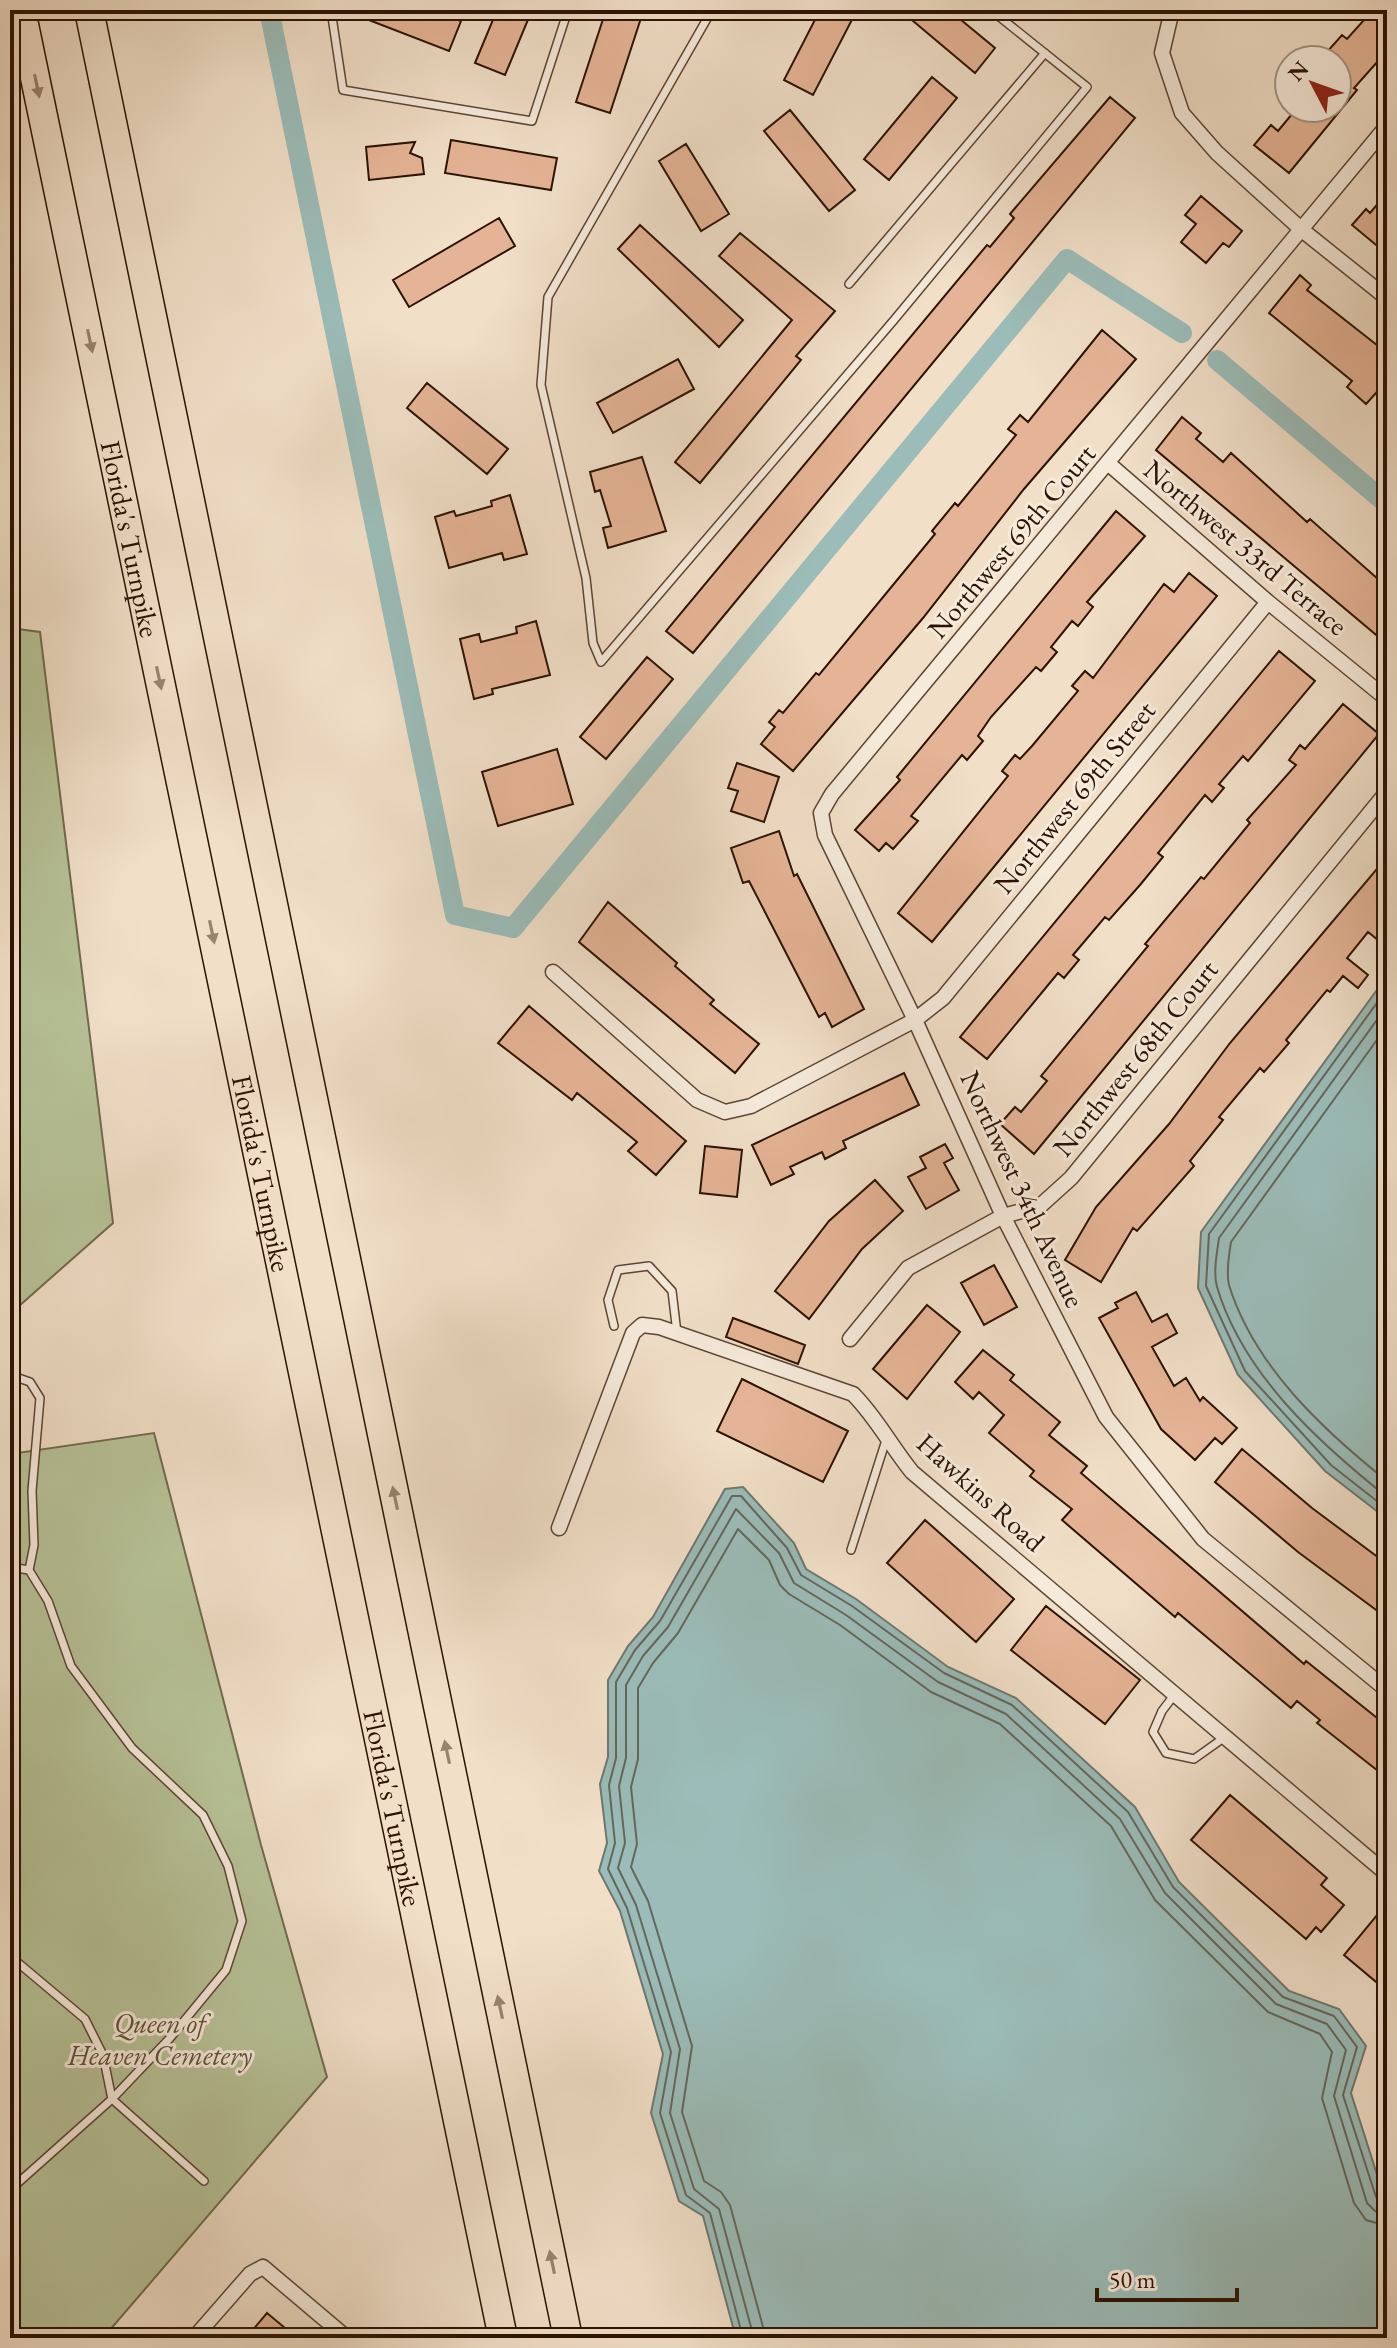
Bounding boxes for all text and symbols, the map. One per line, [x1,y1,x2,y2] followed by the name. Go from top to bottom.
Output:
[1273,44,1353,124] north arrow
[1281,55,1315,87] text: N
[31,74,44,99] one-way arrow
[84,329,96,354] one-way arrow
[919,436,1103,646] street label: Northwest 69th Court
[93,437,168,640] street label: Florida's Turnpike
[1137,451,1355,643] street label: Northwest 33rd Terrace
[153,666,166,691] one-way arrow
[985,693,1163,901] street label: Northwest 69th Street
[206,920,219,945] one-way arrow
[1045,952,1226,1164] street label: Northwest 68th Court
[952,1065,1094,1313] street label: Northwest 34th Avenue
[224,1072,300,1275] street label: Florida's Turnpike
[909,1425,1053,1560] street label: Hawkins Road
[388,1485,401,1510] one-way arrow
[355,1706,431,1910] street label: Florida's Turnpike
[441,1740,453,1765] one-way arrow
[493,1994,506,2019] one-way arrow
[67,2005,253,2073] park label: Queen of Heaven Cemetery
[546,2249,558,2274] one-way arrow
[1097,2252,1237,2302] scale bar
[1109,2264,1156,2295] text: 50 m

